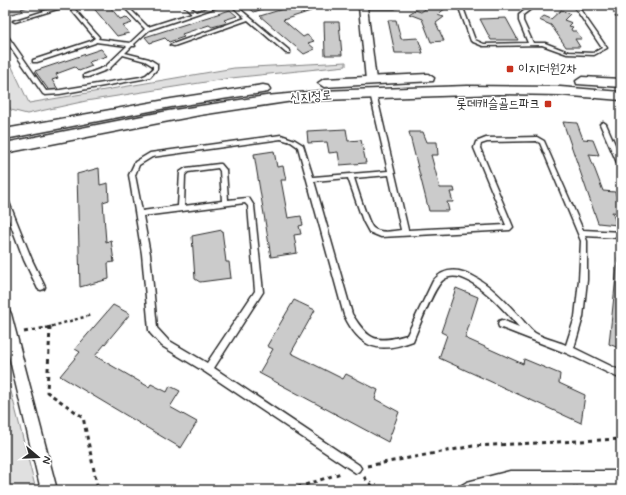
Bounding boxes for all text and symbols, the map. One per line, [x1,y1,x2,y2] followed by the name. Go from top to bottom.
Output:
[518,61,577,78] place label: 이지더원2차
[505,64,515,74] marker: 이지더원2차
[290,87,332,107] street label: 신지정로
[456,96,540,113] place label: 롯데캐슬골드파크
[543,99,553,109] marker: 롯데캐슬골드파크
[18,437,58,477] north arrow
[39,454,54,466] text: N

